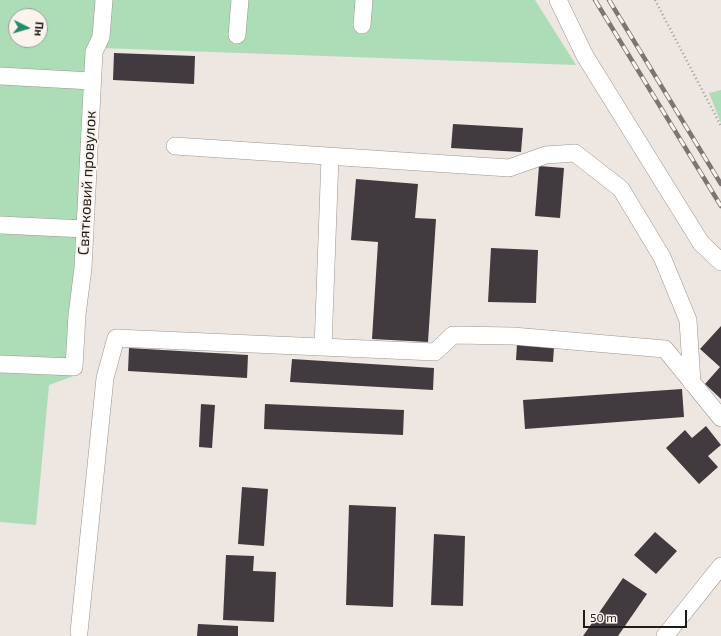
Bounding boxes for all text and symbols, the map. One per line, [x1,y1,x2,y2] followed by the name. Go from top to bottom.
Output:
[8,8,48,48] north arrow
[32,21,47,37] text: Пн
[74,110,100,256] street label: Святковий провулок
[585,602,689,628] scale bar
[590,610,617,624] text: 50 m

